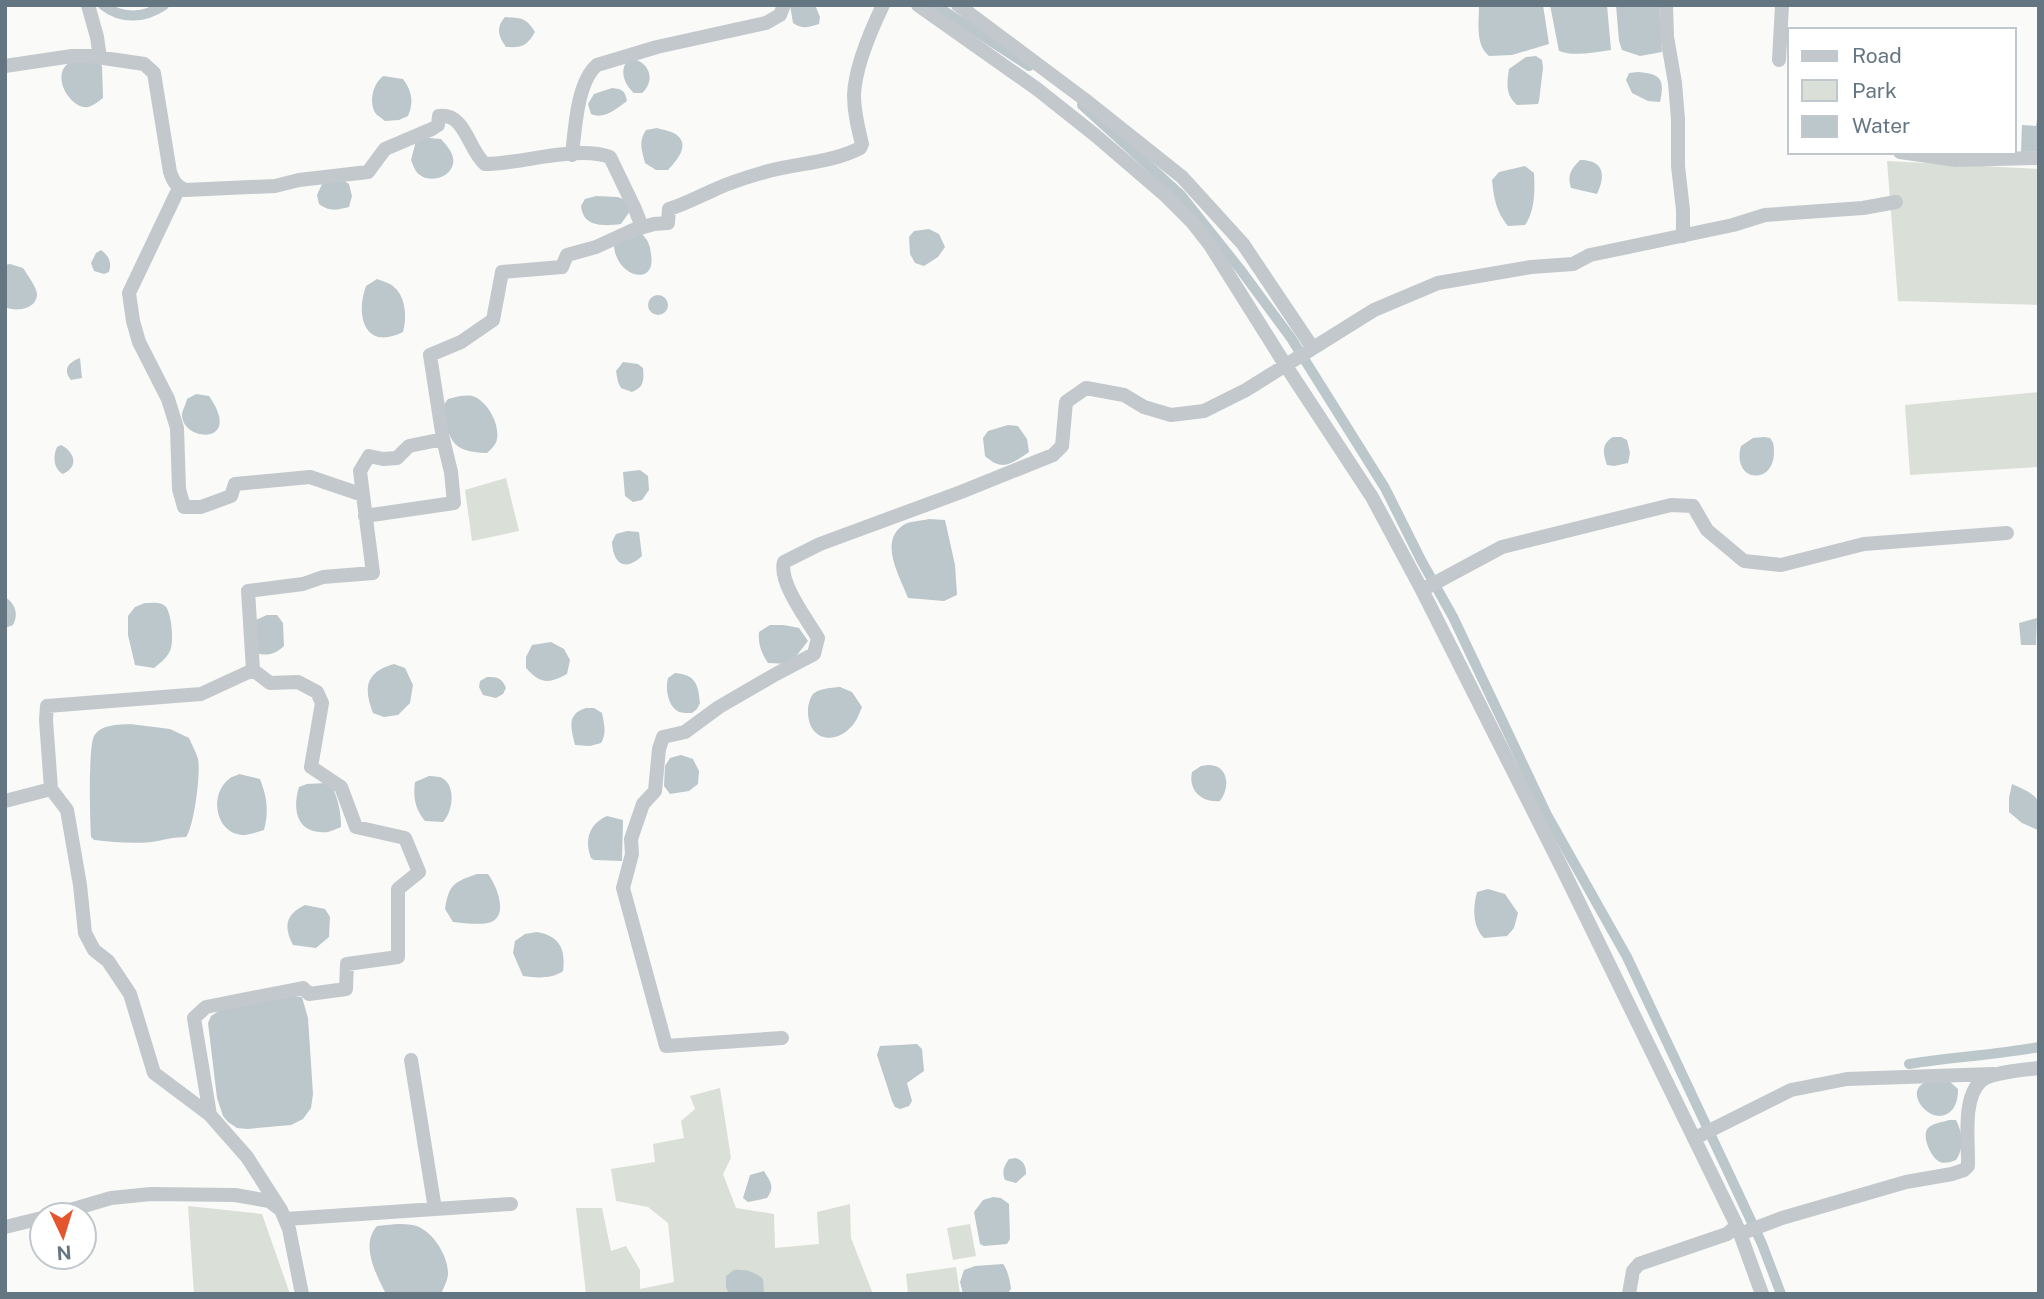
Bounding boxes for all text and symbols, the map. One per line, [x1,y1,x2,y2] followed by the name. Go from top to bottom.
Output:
[1788,28,2016,154] legend
[1852,43,1902,68] text: Road
[1852,78,1897,103] text: Park
[1852,113,1910,138] text: Water
[28,1201,98,1271] north arrow
[56,1241,72,1264] text: N

